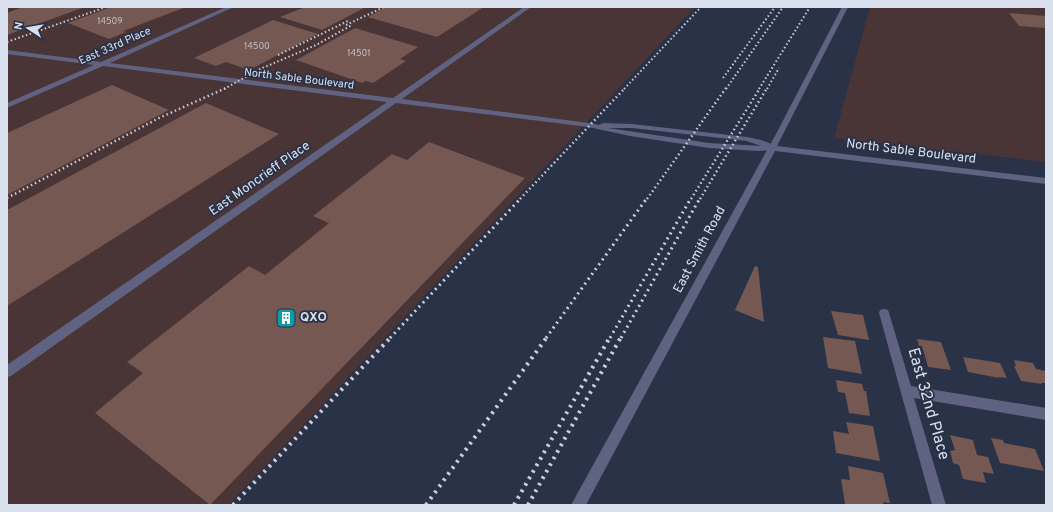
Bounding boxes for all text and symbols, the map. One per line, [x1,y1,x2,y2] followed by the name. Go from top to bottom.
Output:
[8,8,48,48] north arrow
[97,16,123,27] house number: 14509
[12,21,27,31] text: N
[77,24,153,68] street label: East 33rd Place
[244,41,270,52] house number: 14500
[347,48,371,59] house number: 14501
[243,65,355,93] street label: North Sable Boulevard
[845,136,977,168] street label: North Sable Boulevard
[206,138,314,220] street label: East Moncrieff Place
[670,204,730,296] street label: East Smith Road
[275,307,297,329] building icon: QXO
[300,310,327,326] place label: QXO
[902,346,954,462] street label: East 32nd Place

